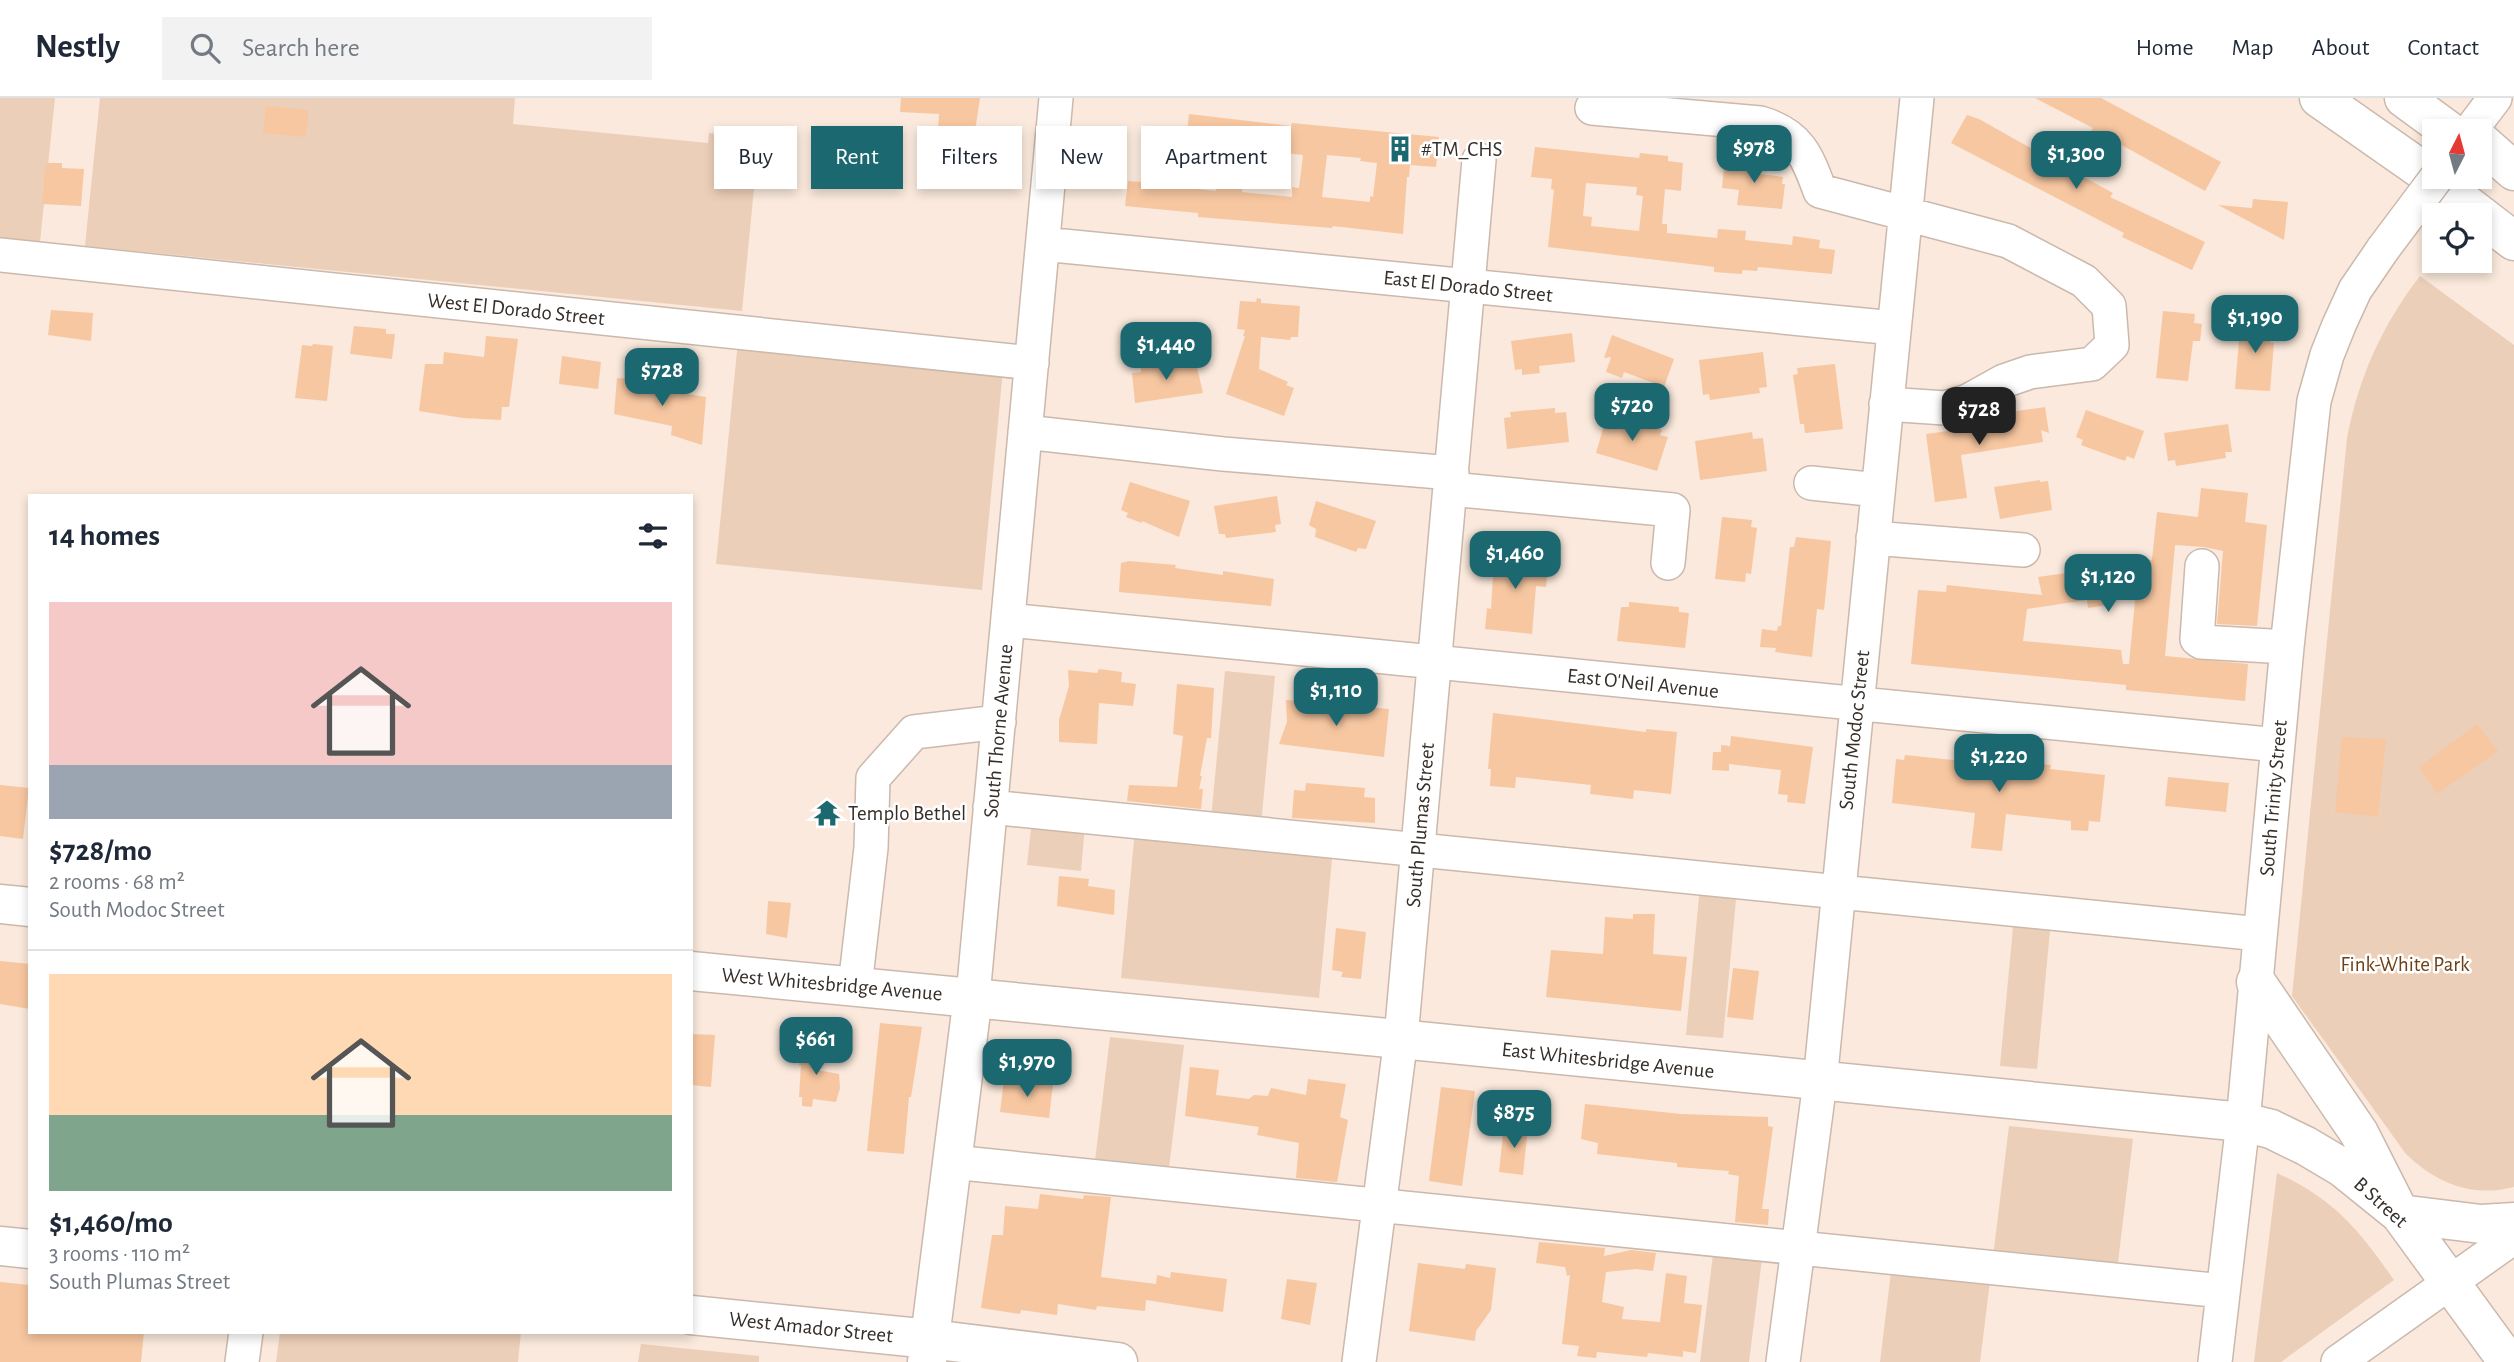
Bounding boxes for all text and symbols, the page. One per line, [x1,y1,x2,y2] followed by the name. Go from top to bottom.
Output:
[162,17,652,80] search box
[186,29,224,67] icon: search
[35,31,120,64] text: Nestly
[242,35,360,61] text: Search here
[2136,36,2194,60] text: Home
[2232,36,2274,60] text: Map
[2312,36,2369,60] text: About
[2407,36,2479,60] text: Contact
[2422,119,2492,189] north arrow
[2422,119,2492,273] map controls
[714,126,797,189] chip: Buy
[811,126,903,189] chip: Rent
[917,126,1022,189] chip: Filters
[1036,126,1127,189] chip: New
[1141,126,1291,189] chip: Apartment
[1713,126,1795,185] pin: $978
[2019,132,2133,191] pin: $1,300
[1385,134,1415,164] building icon: #TM_CHS
[1733,136,1775,159] text: $978
[1421,139,1503,160] place label: #TM_CHS
[2047,142,2105,165] text: $1,300
[2422,203,2492,273] button: locate
[1382,267,1554,306] street label: East El Dorado Street
[426,290,606,329] street label: West El Dorado Street
[2198,296,2312,355] pin: $1,190
[2227,306,2283,329] text: $1,190
[1109,322,1223,382] pin: $1,440
[1136,333,1196,356] text: $1,440
[621,348,703,408] pin: $728
[641,359,683,382] text: $728
[1591,384,1673,443] pin: $720
[1938,388,2020,447] pin: $728
[1610,394,1654,417] text: $720
[1958,398,2000,421] text: $728
[634,517,672,555] icon: filters
[49,521,160,551] text: 14 homes
[1458,532,1572,591] pin: $1,460
[1486,542,1544,565] text: $1,460
[2051,554,2165,614] pin: $1,120
[2081,565,2136,588] text: $1,120
[980,643,1017,819] street label: South Thorne Avenue
[298,648,424,774] icon: home
[1836,649,1873,811] street label: South Modoc Street
[1566,665,1720,702] street label: East O'Neil Avenue
[1279,668,1393,728] pin: $1,110
[1310,679,1362,702] text: $1,110
[2256,719,2291,877] street label: South Trinity Street
[1942,734,2056,794] pin: $1,220
[1403,741,1438,908] street label: South Plumas Street
[1970,745,2028,768] text: $1,220
[812,798,842,828] temple icon: Templo Bethel
[848,803,966,824] place label: Templo Bethel
[49,836,152,866] text: $728/mo
[49,871,185,894] text: 2 rooms · 68 m²
[49,899,225,922] text: South Modoc Street
[2340,954,2470,975] park label: Fink-White Park
[721,964,943,1005] street label: West Whitesbridge Avenue
[775,1018,857,1077] pin: $661
[298,1020,424,1146] icon: home
[796,1028,836,1051] text: $661
[1501,1039,1715,1082] street label: East Whitesbridge Avenue
[970,1040,1084,1099] pin: $1,970
[999,1050,1055,1073] text: $1,970
[1473,1090,1555,1150] pin: $875
[1493,1101,1535,1124] text: $875
[2350,1173,2412,1232] street label: B Street
[49,1208,173,1238] text: $1,460/mo
[49,1243,190,1266] text: 3 rooms · 110 m²
[49,1271,230,1294] text: South Plumas Street
[728,1308,894,1347] street label: West Amador Street

